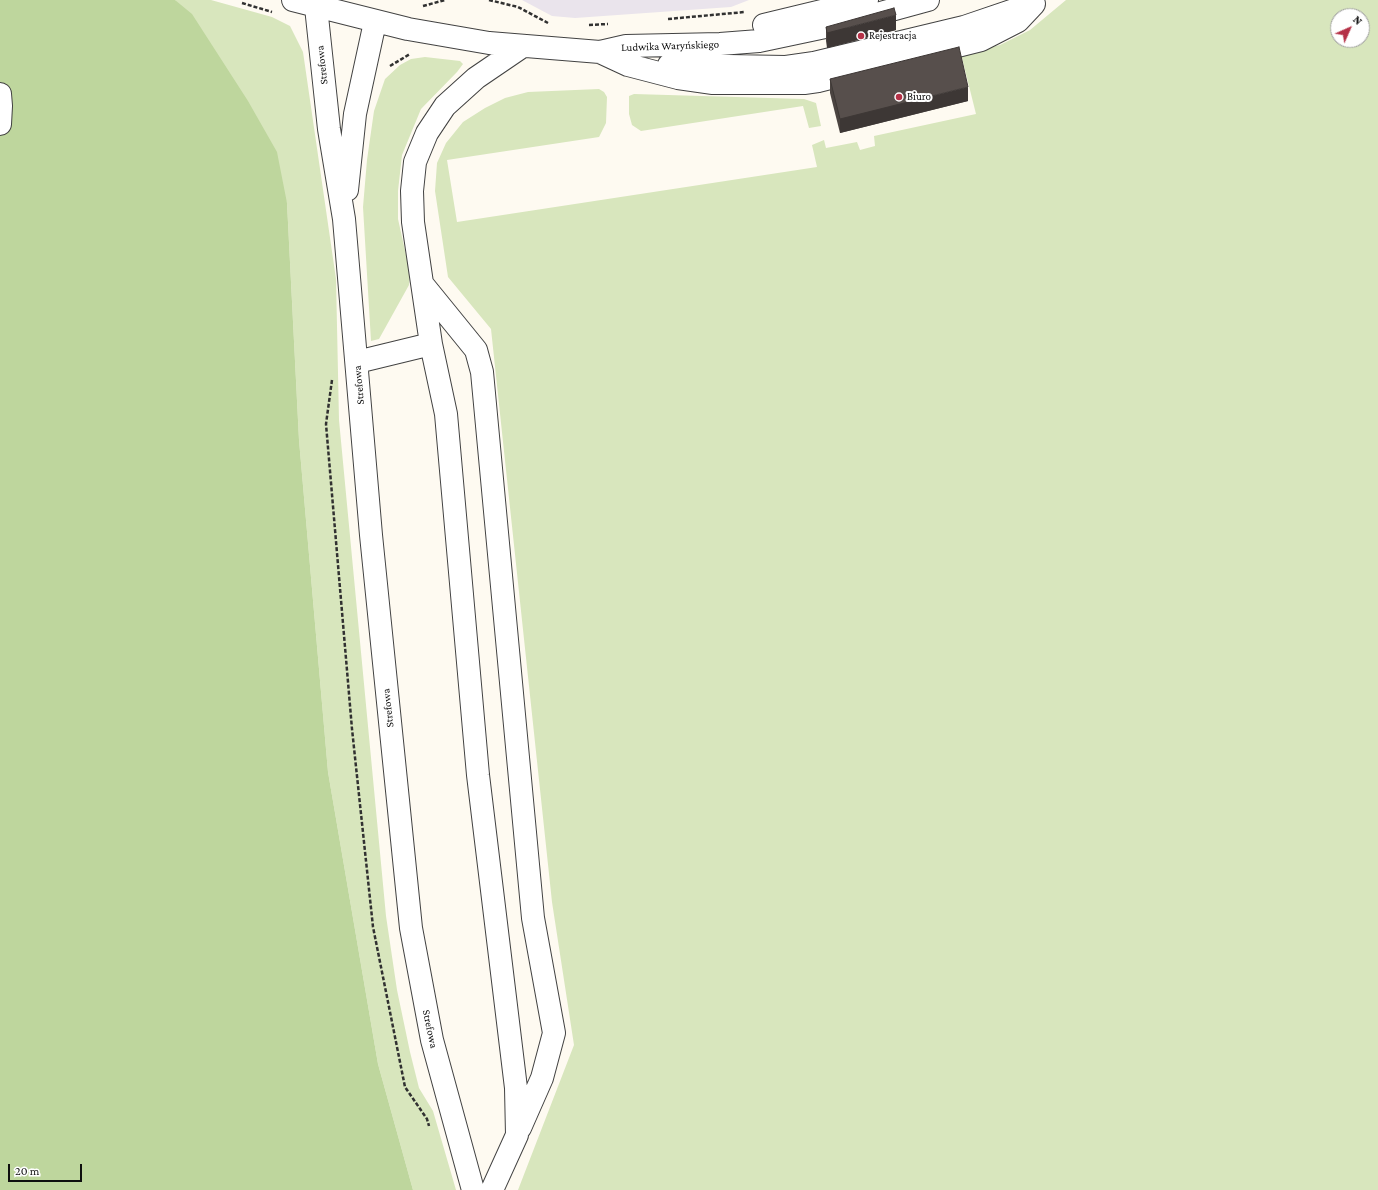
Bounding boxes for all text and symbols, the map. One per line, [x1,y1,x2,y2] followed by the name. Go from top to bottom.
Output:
[1330,8,1370,48] north arrow
[1351,13,1365,27] text: N
[869,29,916,43] place label: Rejestracja
[856,31,866,41] marker: Rejestracja
[621,38,719,54] street label: Ludwika Waryńskiego
[313,45,331,85] street label: Strefowa
[907,90,931,104] place label: Biuro
[894,92,904,102] marker: Biuro
[351,365,367,405] street label: Strefowa
[379,688,397,728] street label: Strefowa
[419,1009,441,1049] street label: Strefowa
[10,1156,84,1182] scale bar
[15,1164,39,1178] text: 20 m

